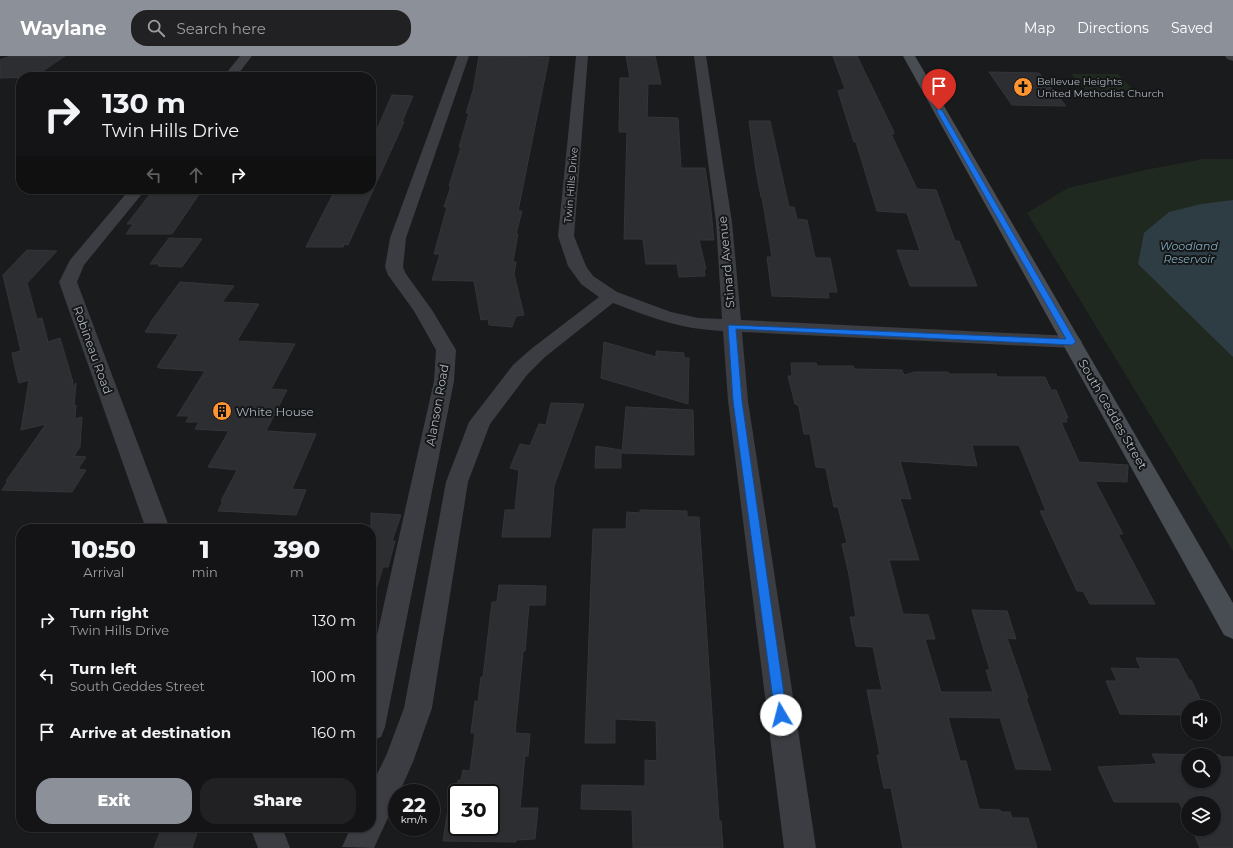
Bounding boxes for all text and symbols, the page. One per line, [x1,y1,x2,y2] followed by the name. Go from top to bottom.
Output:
[131,10,411,46] search box
[20,17,107,40] text: Waylane
[145,17,167,39] icon: search
[177,19,266,38] text: Search here
[1024,19,1055,37] text: Map
[1077,19,1149,37] text: Directions
[1171,19,1213,37] text: Saved
[922,69,956,110] pin
[928,75,950,97] icon: arrive
[1037,75,1164,100] place label: Bellevue Heights United Methodist Church
[1012,76,1034,98] church icon: Bellevue Heights United Methodist Church
[102,86,186,120] text: 130 m
[36,88,88,140] icon: right
[102,120,239,142] text: Twin Hills Drive
[561,147,581,223] street label: Twin Hills Drive
[143,164,165,186] icon: left
[185,164,207,186] icon: ahead
[227,164,249,186] icon: right
[715,216,737,308] street label: Stinard Avenue
[1160,239,1219,266] water label: Woodland Reservoir
[70,304,116,396] street label: Robineau Road
[1075,356,1151,472] street label: South Geddes Street
[422,363,452,447] street label: Alanson Road
[211,400,233,422] building icon: White House
[236,404,314,419] place label: White House
[72,535,136,564] text: 10:50
[200,535,210,564] text: 1
[274,535,320,564] text: 390
[83,564,124,580] text: Arrival
[192,564,218,580] text: min
[290,564,304,580] text: m
[70,603,149,622] text: Turn right
[36,609,58,631] icon: right
[312,611,356,630] text: 130 m
[70,622,169,638] text: Twin Hills Drive
[70,659,137,678] text: Turn left
[36,665,58,687] icon: left
[311,667,356,686] text: 100 m
[70,678,205,694] text: South Geddes Street
[760,694,802,736] position arrow
[1181,700,1221,836] map controls
[1181,700,1221,740] button: sound
[36,721,58,743] icon: arrive
[70,723,231,742] text: Arrive at destination
[312,723,356,742] text: 160 m
[1181,748,1221,788] button: search
[36,778,192,824] button: Exit
[200,778,356,824] button: Share
[448,784,500,836] speed limit sign: 30
[402,793,426,817] text: 22
[1181,796,1221,836] button: layers
[401,813,427,826] text: km/h

